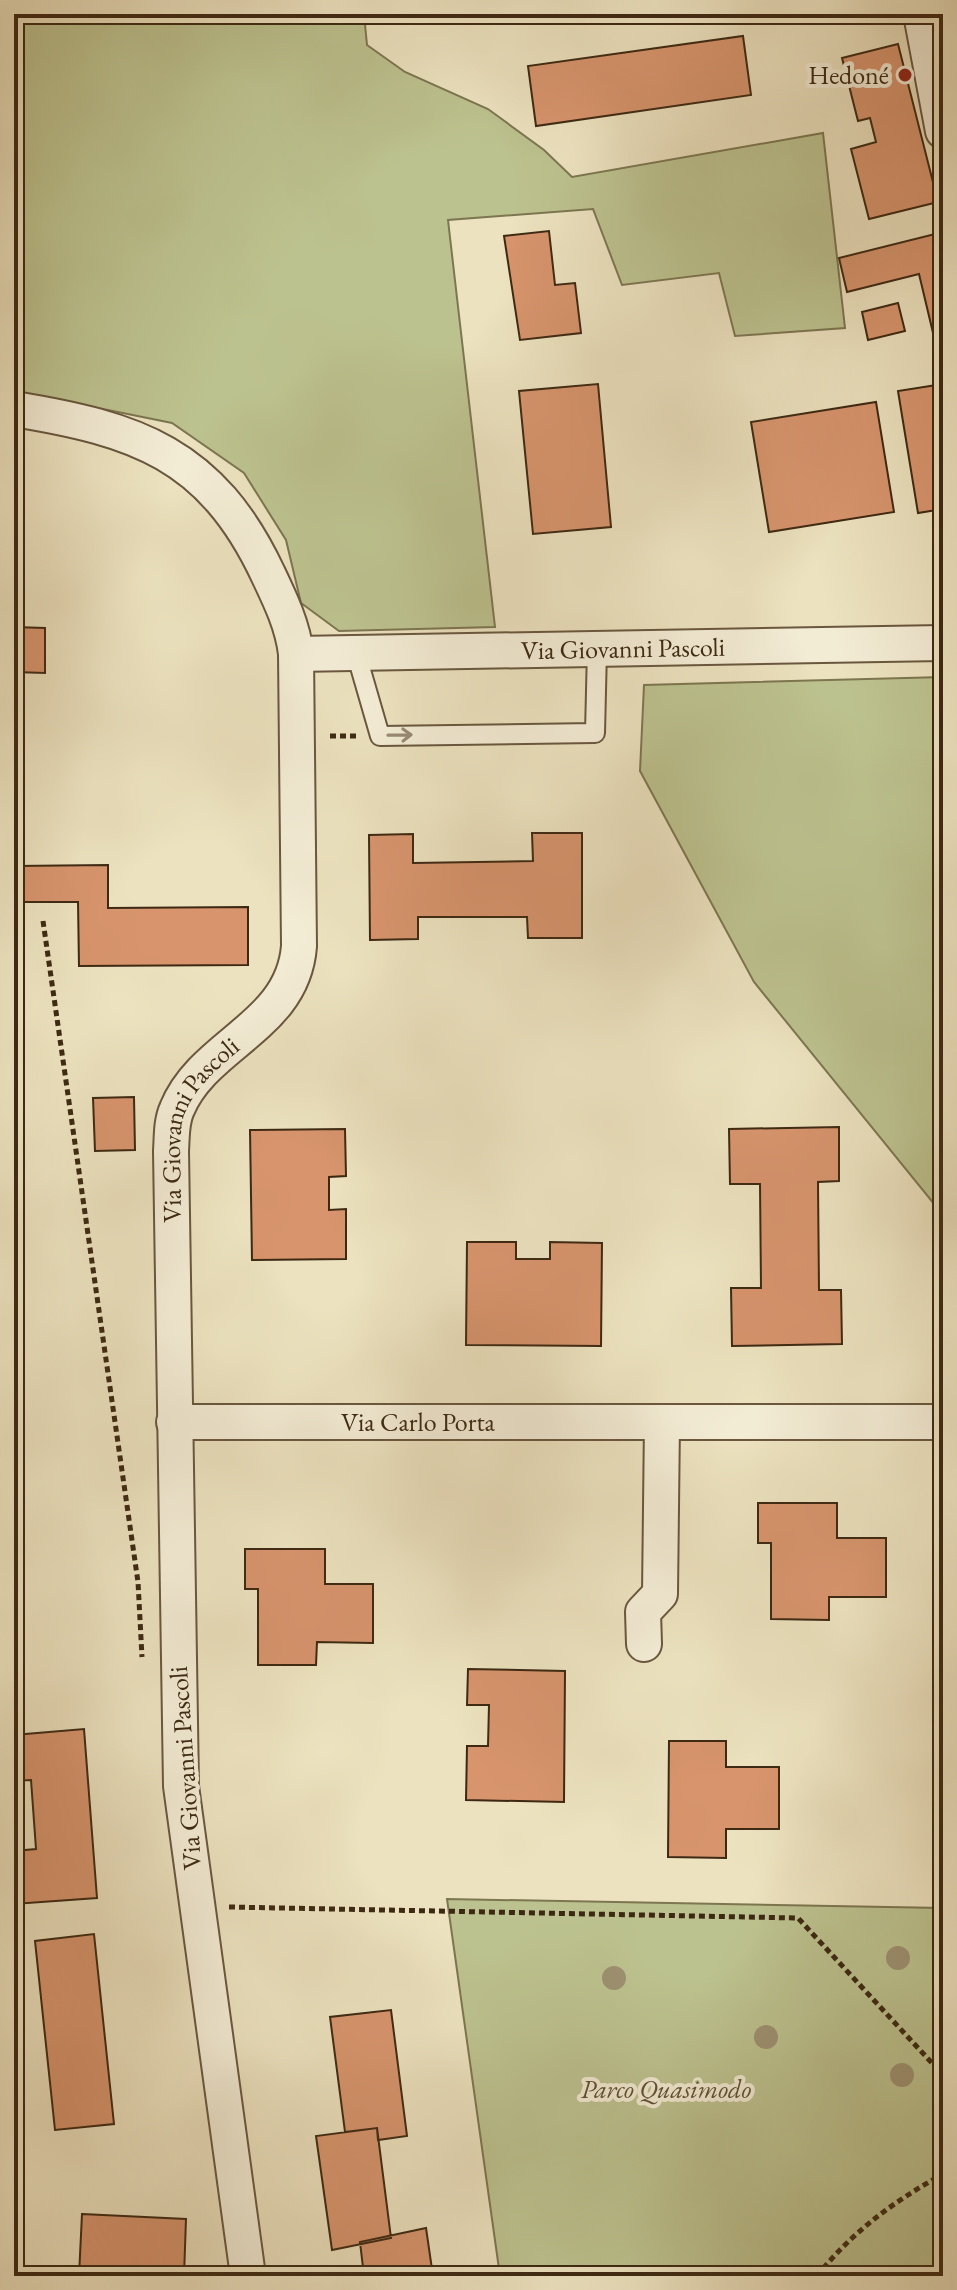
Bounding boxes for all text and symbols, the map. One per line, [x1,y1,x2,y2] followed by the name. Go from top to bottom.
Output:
[808,58,889,92] place label: Hedoné
[896,66,914,84] marker: Hedoné
[521,630,725,667] street label: Via Giovanni Pascoli
[386,728,413,743] one-way arrow
[154,1029,246,1223] street label: Via Giovanni Pascoli
[341,1405,496,1439] street label: Via Carlo Porta
[161,1665,209,1871] street label: Via Giovanni Pascoli
[581,2072,751,2106] park label: Parco Quasimodo

